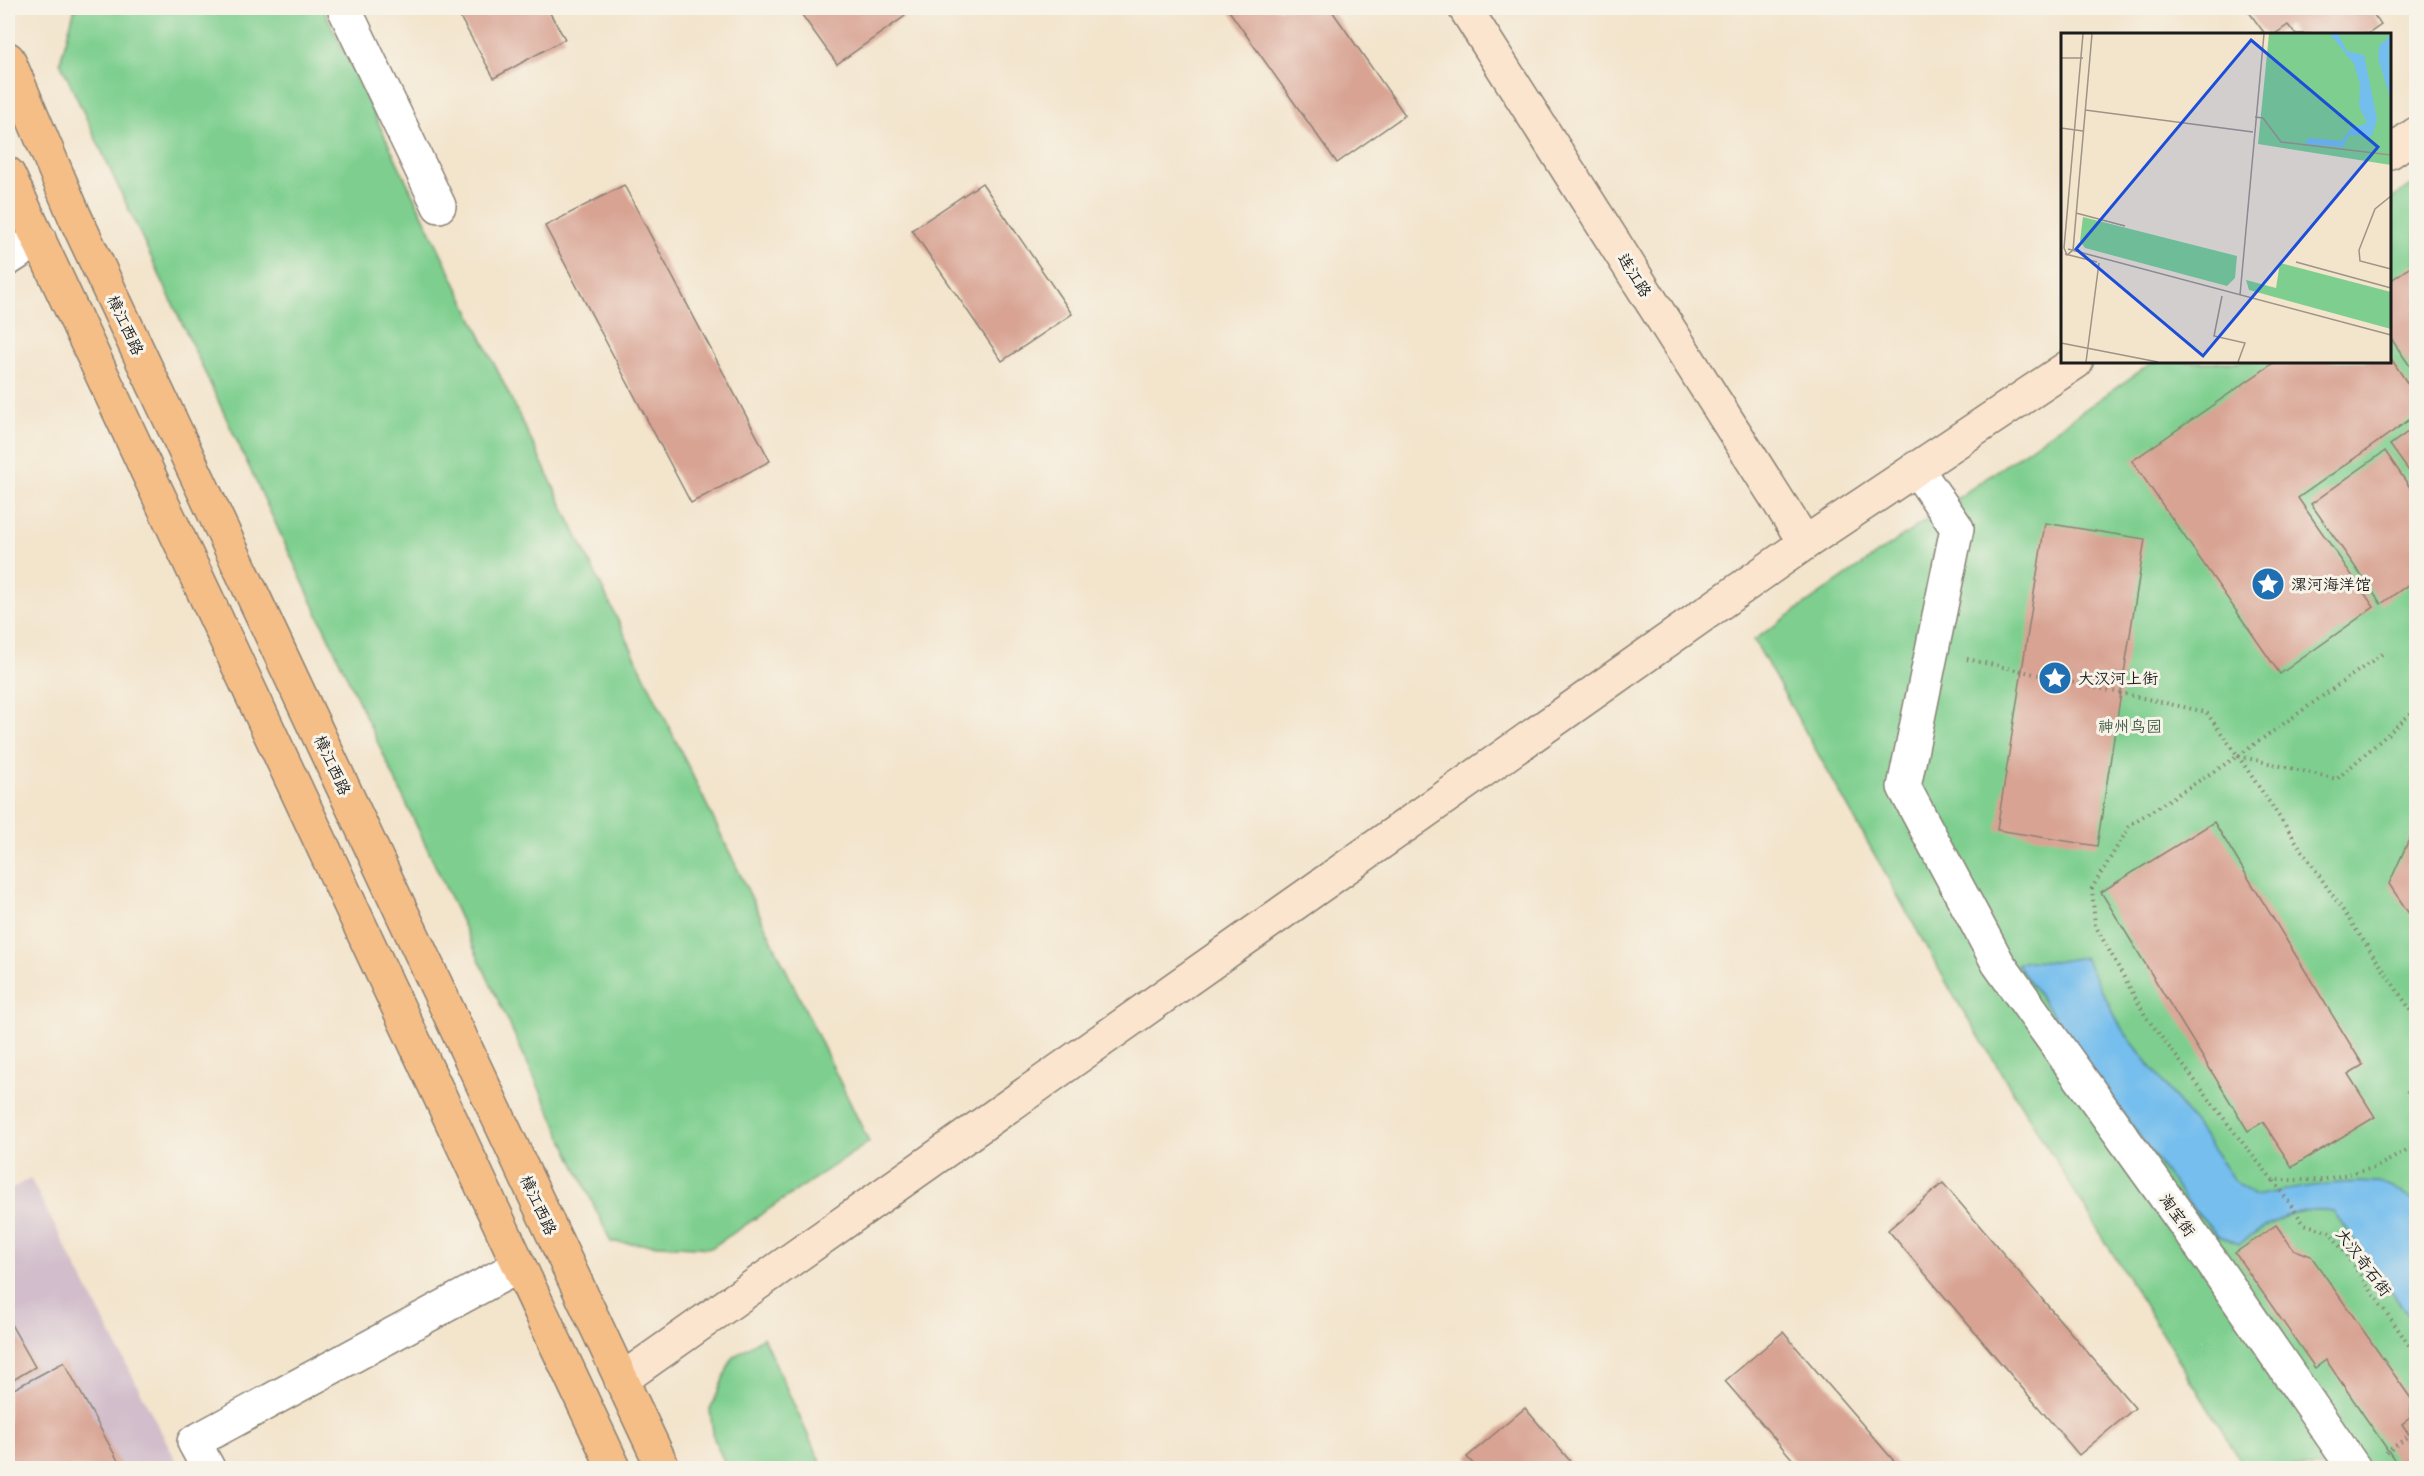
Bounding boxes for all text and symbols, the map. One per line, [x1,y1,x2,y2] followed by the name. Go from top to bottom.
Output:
[2061,33,2391,363] inset map
[1610,249,1657,303] street label: 连江路
[100,291,149,360] street label: 樟江西路
[2250,566,2286,602] place icon: 漯河海洋馆
[2291,573,2371,598] place label: 漯河海洋馆
[2037,660,2073,696] place icon: 大汉河上街
[2078,667,2158,692] place label: 大汉河上街
[2098,715,2162,740] park label: 神州鸟园
[307,731,356,800] street label: 樟江西路
[513,1171,562,1240] street label: 樟江西路
[2153,1189,2201,1243] street label: 淘宝街
[2329,1223,2397,1302] street label: 大汉奇石街

